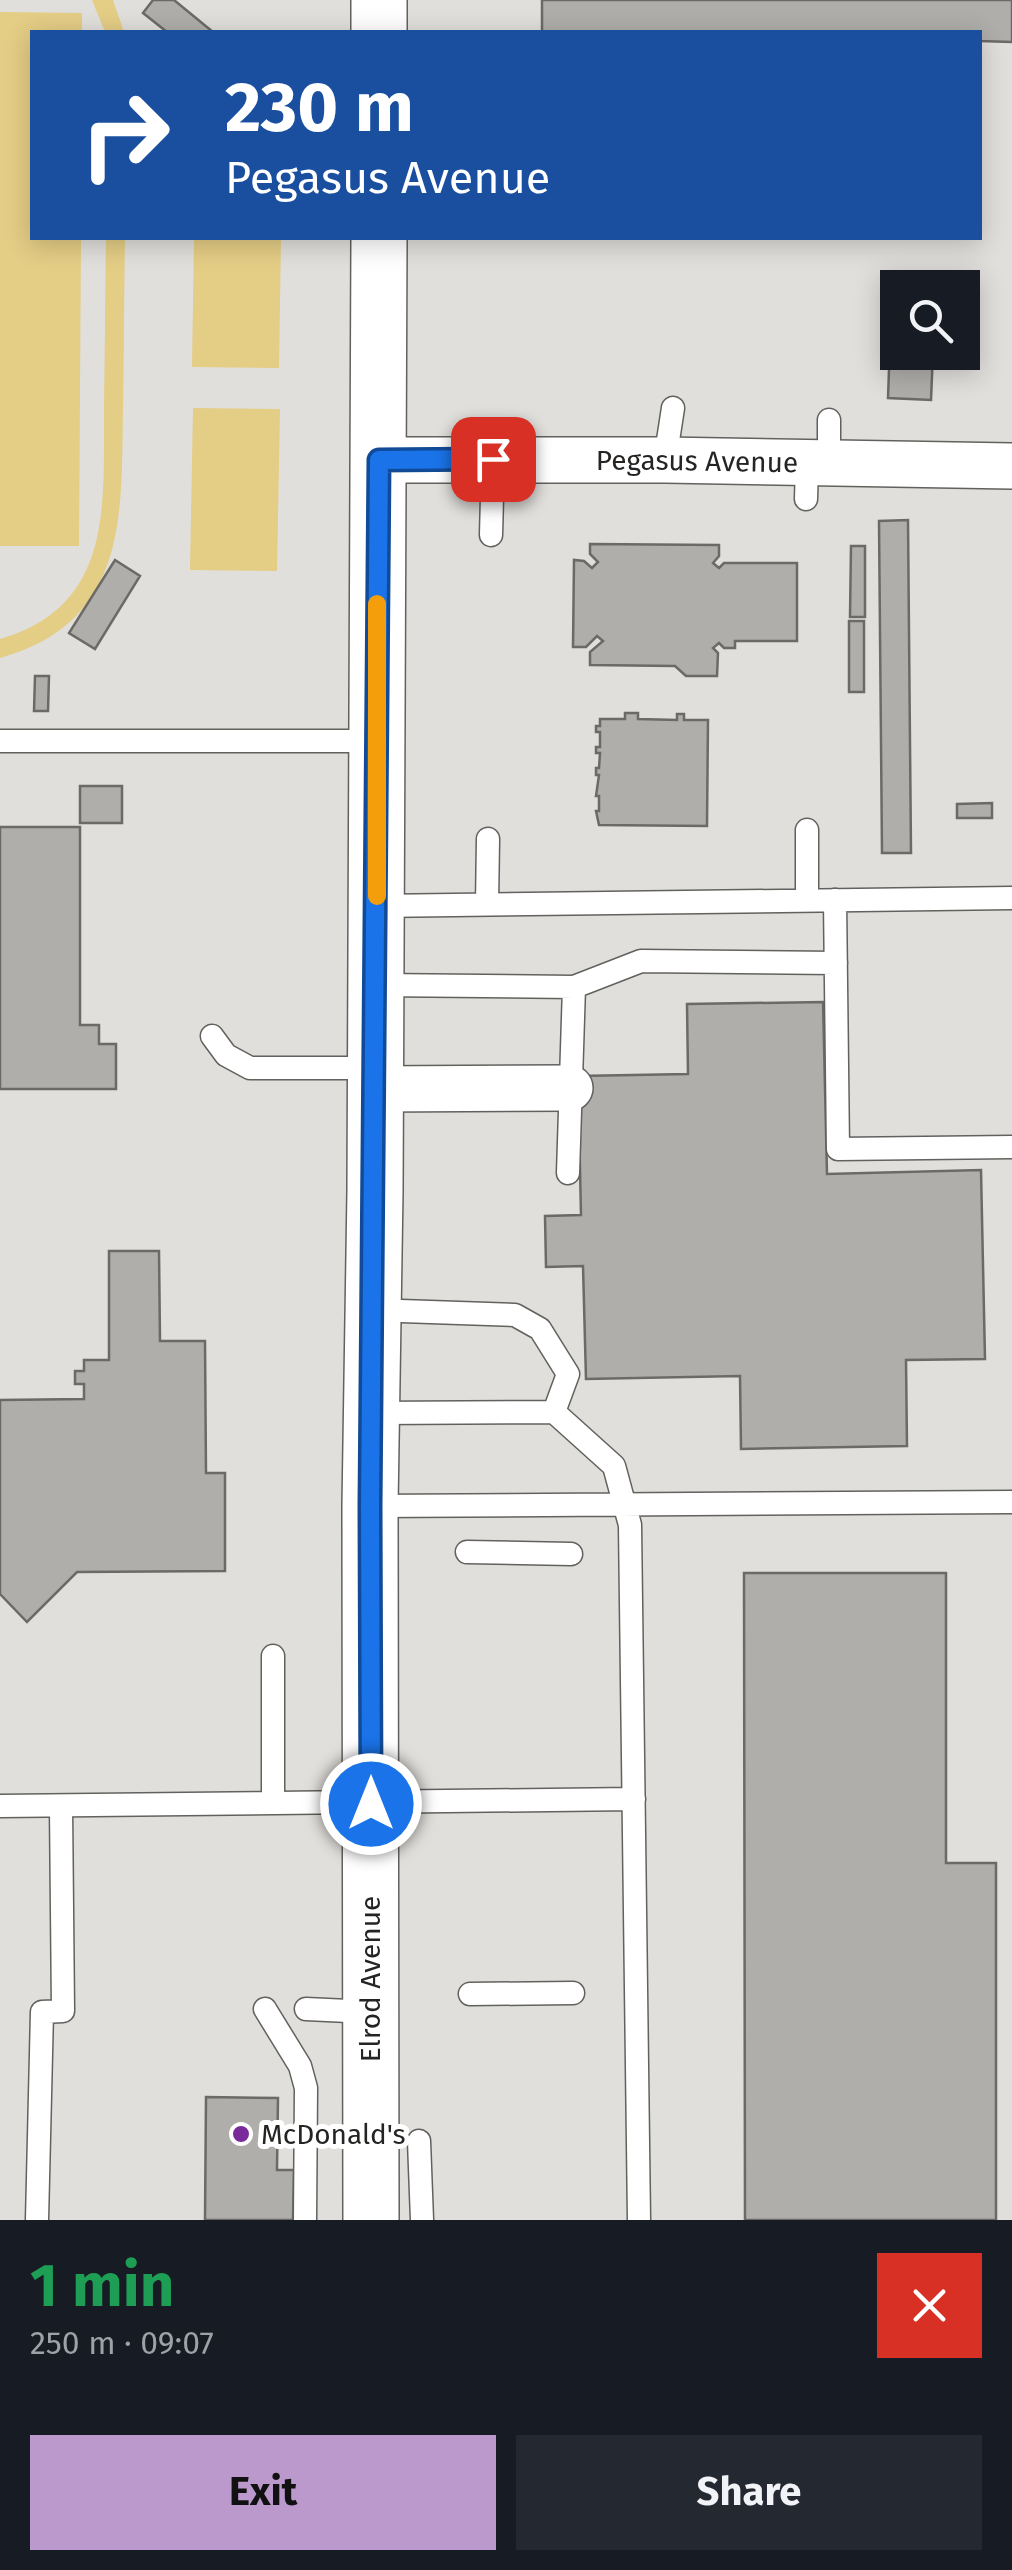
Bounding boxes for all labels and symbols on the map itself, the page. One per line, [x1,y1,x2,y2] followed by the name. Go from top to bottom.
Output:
[451,417,536,502] pin
[596,444,799,479] street label: Pegasus Avenue
[319,1752,423,1856] position arrow
[354,1896,387,2062] street label: Elrod Avenue
[261,2118,406,2151] place label: McDonald's
[230,2123,252,2145] marker: McDonald's

